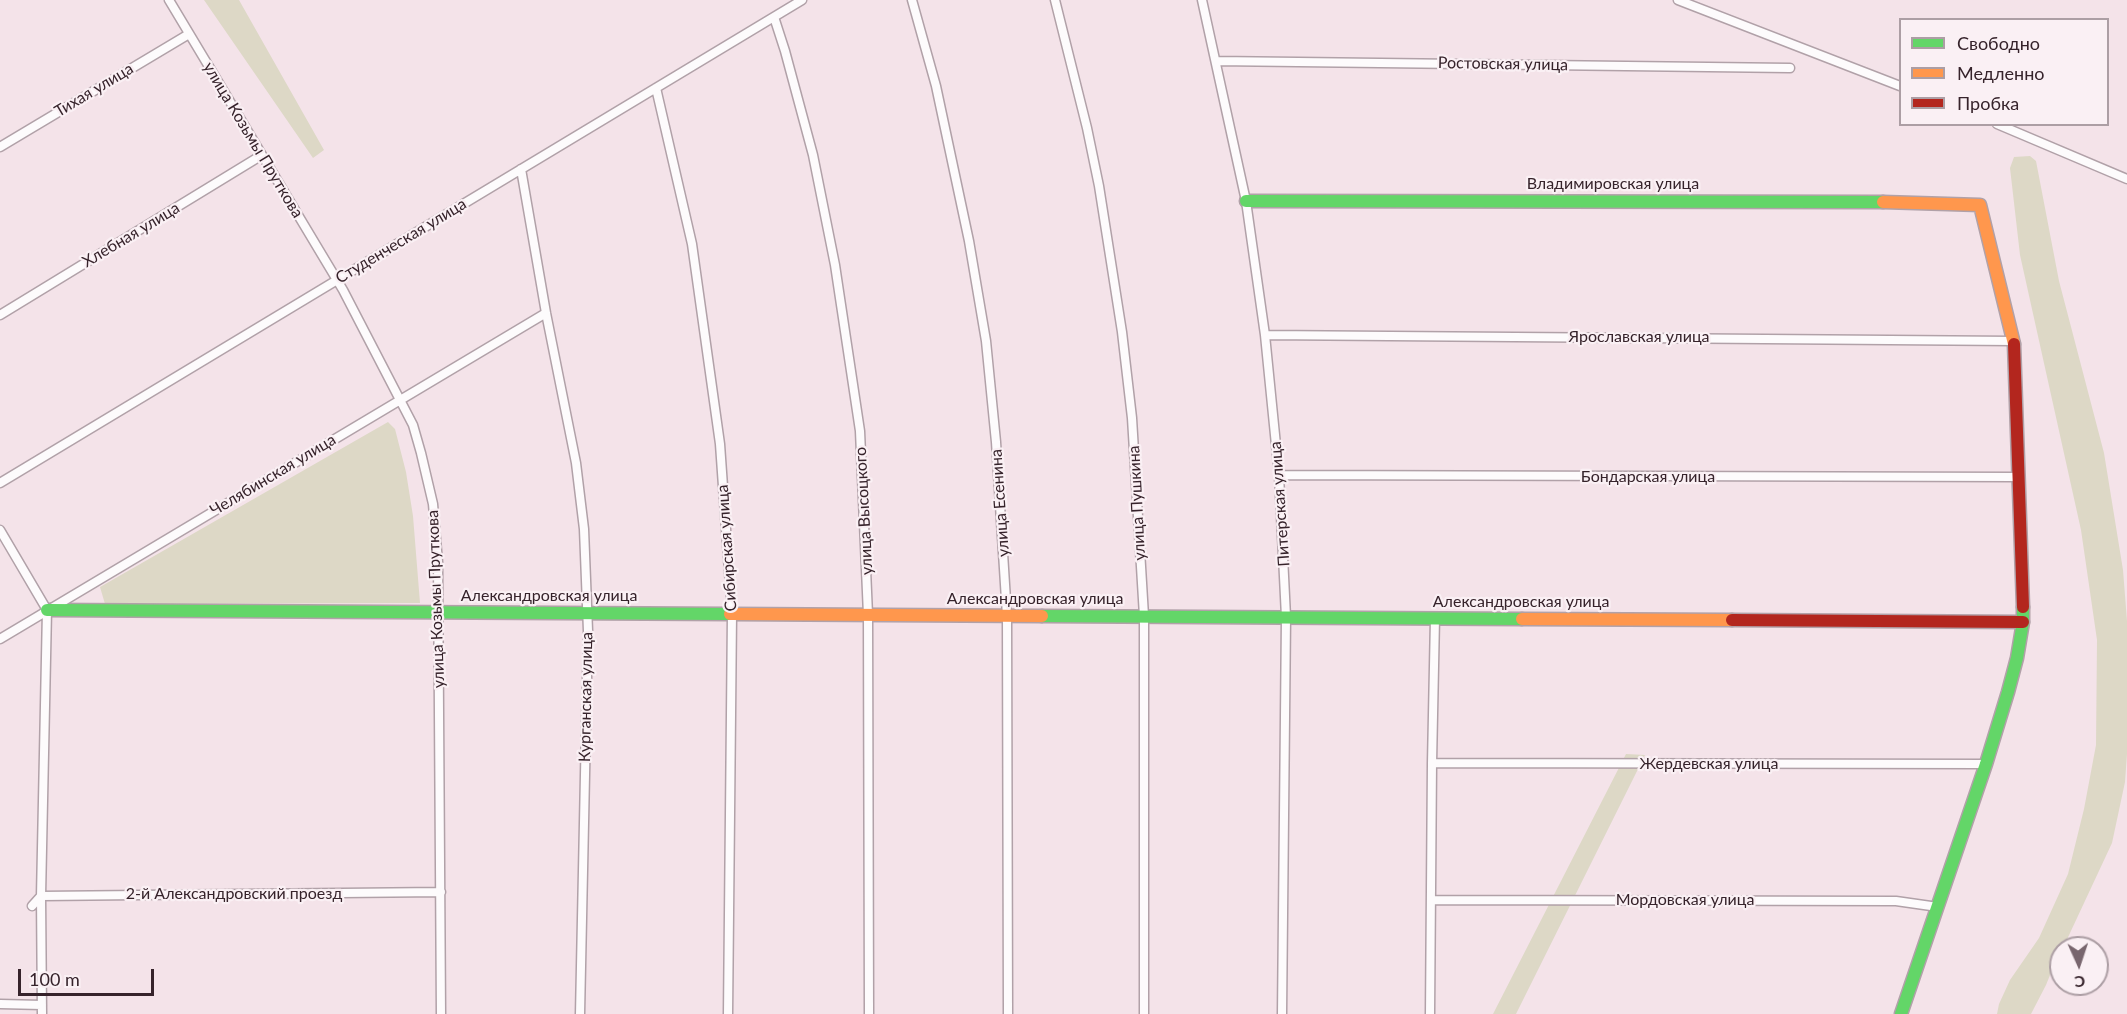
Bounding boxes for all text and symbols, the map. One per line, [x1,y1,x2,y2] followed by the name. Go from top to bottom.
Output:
[1899,18,2109,126] legend
[1957,32,2040,54] text: Свободно
[1438,53,1568,75] street label: Ростовская улица
[51,59,137,121] street label: Тихая улица
[199,59,307,221] street label: улица Козьмы Пруткова
[1957,62,2045,84] text: Медленно
[1957,92,2019,114] text: Пробка
[1527,174,1699,194] street label: Владимировская улица
[332,194,470,288] street label: Студенческая улица
[79,198,183,272] street label: Хлебная улица
[1568,327,1710,347] street label: Ярославская улица
[207,430,339,520] street label: Челябинская улица
[1266,441,1294,567] street label: Питерская улица
[1124,445,1150,561] street label: улица Пушкина
[851,447,877,575] street label: улица Высоцкого
[987,449,1013,557] street label: улица Есенина
[1581,467,1715,487] street label: Бондарская улица
[713,484,741,612] street label: Сибирская улица
[423,510,449,688] street label: улица Козьмы Пруткова
[461,586,637,606] street label: Александровская улица
[947,589,1123,609] street label: Александровская улица
[1433,592,1609,612] street label: Александровская улица
[575,632,597,762] street label: Курганская улица
[1640,754,1778,774] street label: Жердевская улица
[126,884,342,904] street label: 2-й Александровский проезд
[1616,890,1754,910] street label: Мордовская улица
[2049,936,2109,996] north arrow
[21,957,158,995] scale bar
[29,968,80,990] text: 100 m
[2074,973,2086,992] text: С

